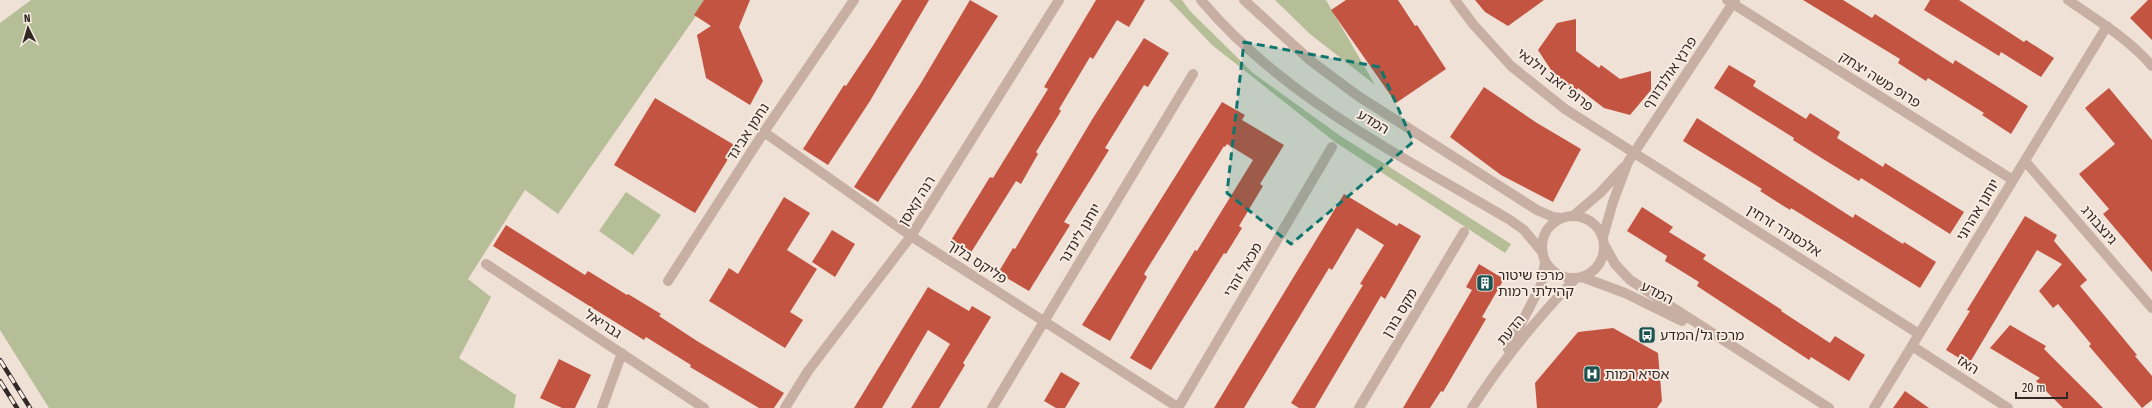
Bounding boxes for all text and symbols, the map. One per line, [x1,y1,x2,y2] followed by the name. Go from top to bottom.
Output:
[8,8,48,48] north arrow
[23,12,31,25] text: N
[1639,33,1701,113] street label: פרנץ אולנדורף
[1513,45,1597,115] street label: פרופ' זאב וילנאי
[1836,48,1924,112] street label: פרופ משה יצחק
[723,100,773,164] street label: נחמן אביגד
[1354,106,1392,138] street label: המדע
[895,173,939,229] street label: רנה קאסן
[1953,176,2003,244] street label: יוחנן אהרוני
[1055,201,1105,267] street label: יוחנן לינדנר
[1744,201,1825,261] street label: אלכסנדר זרחין
[2077,202,2121,248] street label: גינצבורג
[944,236,1010,288] street label: פליקס בלוך
[1220,240,1266,300] street label: מכאל זהרי
[1498,267,1574,300] place label: מרכז שיטור קהילתי רמות
[1475,273,1495,293] building icon: מרכז שיטור קהילתי רמות
[1638,278,1676,308] street label: המדע
[1379,285,1421,341] street label: מקס בורן
[581,306,625,342] street label: גבריאל
[1493,311,1529,349] street label: הדעת
[1637,325,1657,345] bus stop icon: מרכז גל/המדע
[1660,327,1744,344] place label: מרכז גל/המדע
[1954,352,1982,378] street label: האז
[1582,364,1602,384] hospital icon: אסיא רמות
[1605,366,1670,383] place label: אסיא רמות
[2016,374,2067,400] scale bar
[2022,381,2046,395] text: 20 m

